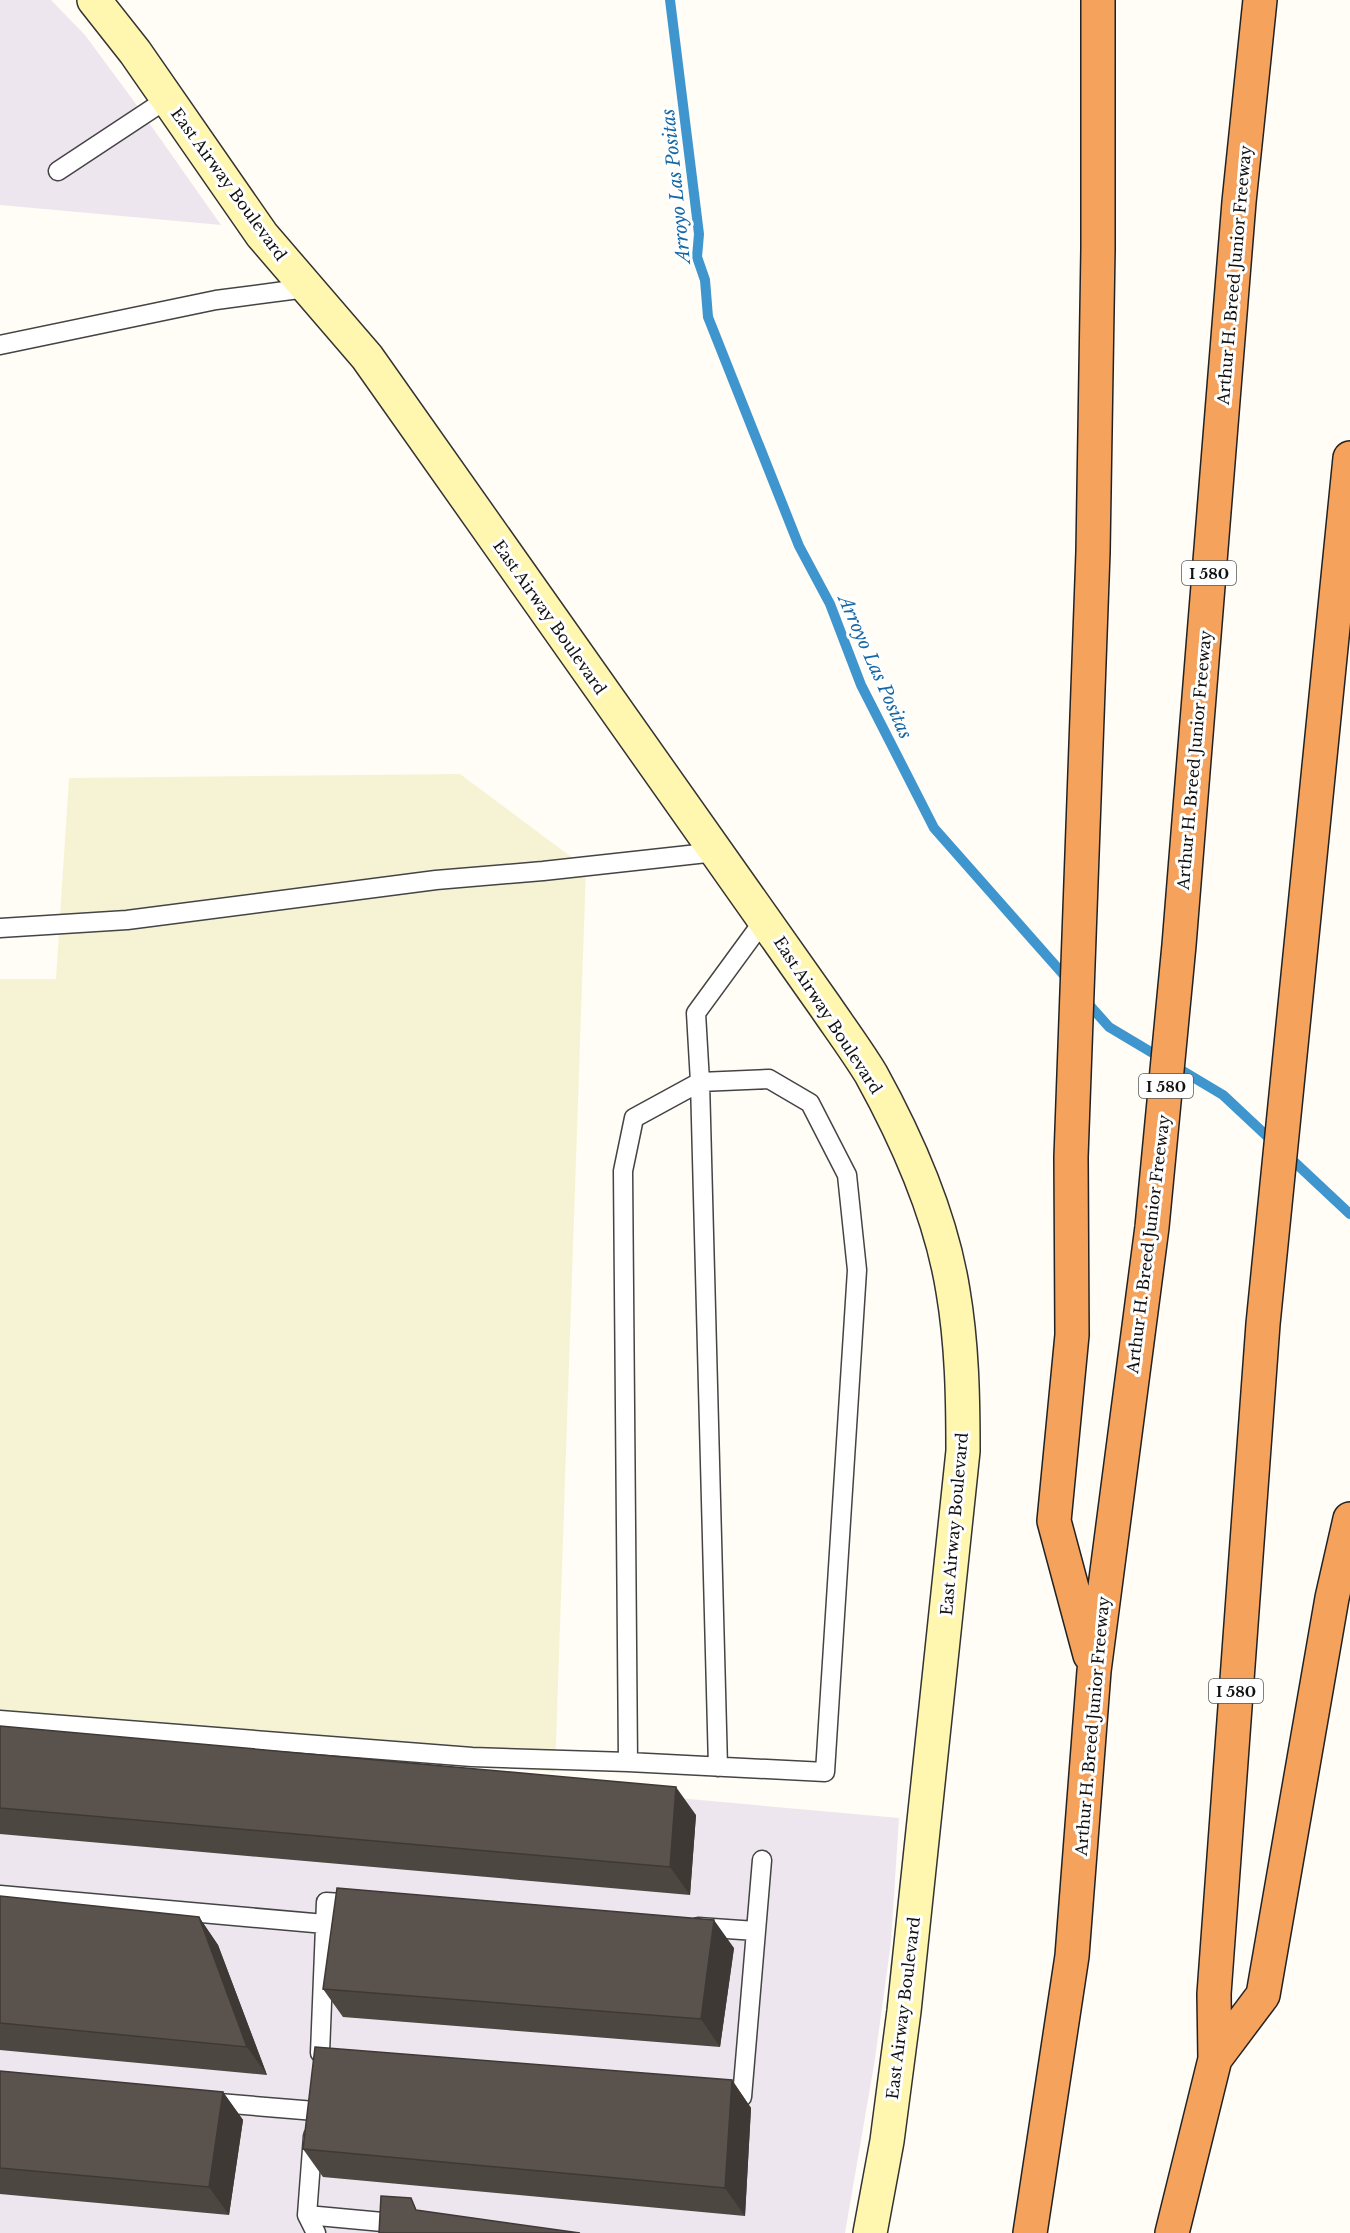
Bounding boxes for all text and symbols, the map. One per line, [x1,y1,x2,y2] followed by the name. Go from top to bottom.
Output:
[167,104,291,264] street label: East Airway Boulevard
[657,108,695,266] water label: Arroyo Las Positas
[1213,144,1255,407] street label: Arthur H. Breed Junior Freeway
[489,536,611,698] street label: East Airway Boulevard
[1182,561,1236,585] road number: I 580
[833,590,917,742] water label: Arroyo Las Positas
[1173,629,1215,892] street label: Arthur H. Breed Junior Freeway
[770,932,887,1098] street label: East Airway Boulevard
[1139,1074,1193,1098] road number: I 580
[1122,1113,1174,1375] street label: Arthur H. Breed Junior Freeway
[936,1431,972,1616] street label: East Airway Boulevard
[1071,1595,1113,1858] street label: Arthur H. Breed Junior Freeway
[1209,1679,1263,1703] road number: I 580
[882,1915,924,2100] street label: East Airway Boulevard

